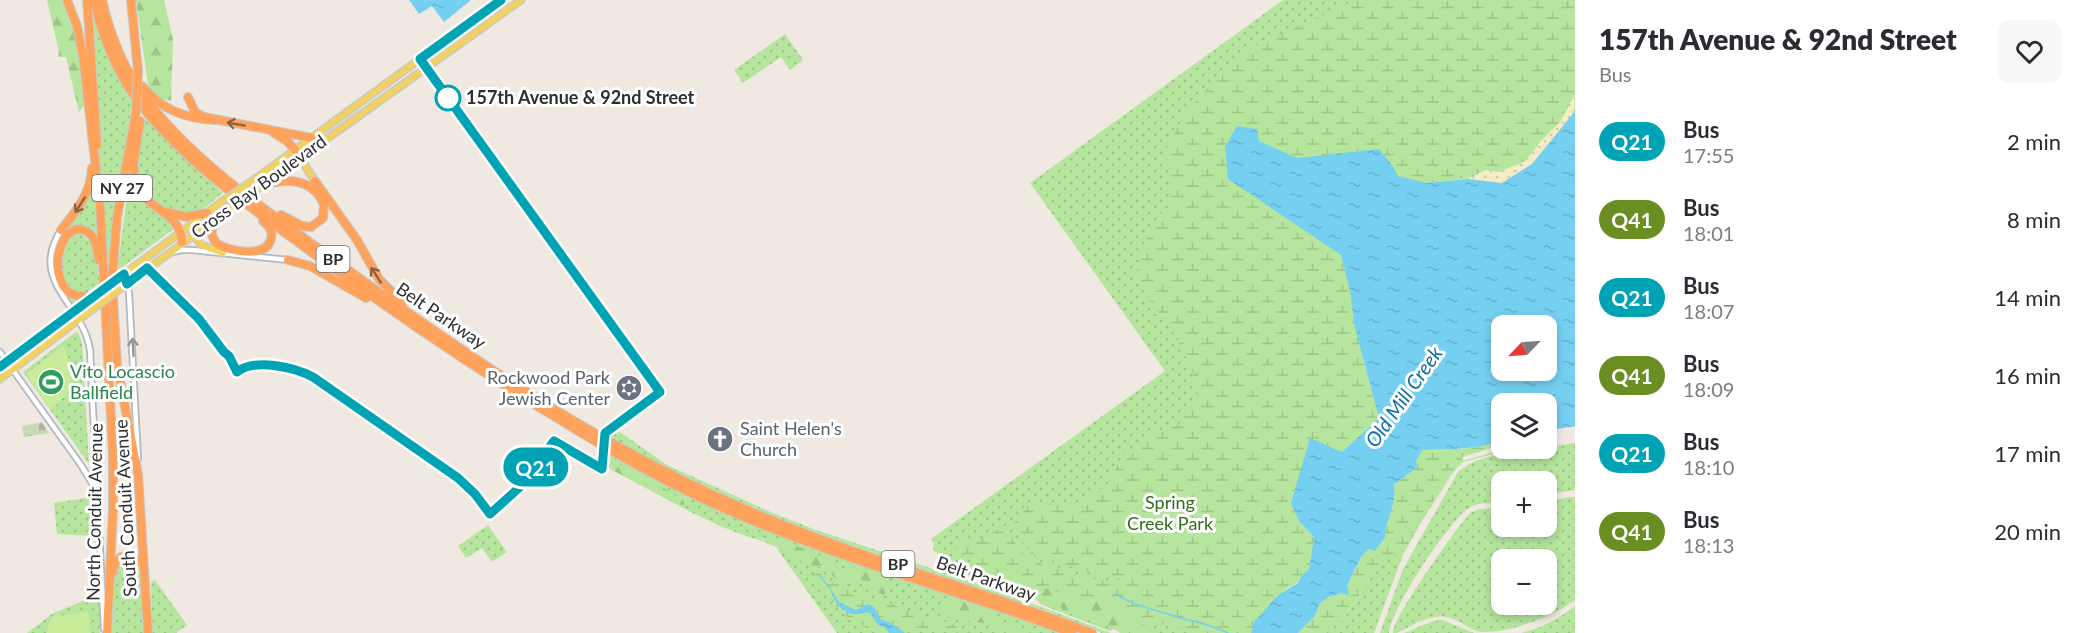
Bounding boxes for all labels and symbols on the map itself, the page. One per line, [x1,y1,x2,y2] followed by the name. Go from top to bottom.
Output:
[435,85,461,111] marker: 157th Avenue & 92nd Street
[466,86,695,108] place label: 157th Avenue & 92nd Street
[227,118,247,129] one-way arrow
[186,130,330,243] street label: Cross Bay Boulevard
[92,175,152,201] road number: NY 27
[74,196,86,213] one-way arrow
[316,246,350,272] road number: BP
[370,266,383,283] one-way arrow
[392,277,491,354] street label: Belt Parkway
[1491,315,1557,381] north arrow
[127,338,138,358] one-way arrow
[1360,341,1447,451] water label: Old Mill Creek
[70,360,175,403] place label: Vito Locascio Ballfield
[487,366,611,409] place label: Rockwood Park Jewish Center
[36,367,66,397] sports icon: Vito Locascio Ballfield
[614,373,644,403] synagogue icon: Rockwood Park Jewish Center
[740,417,842,460] place label: Saint Helen's Church
[109,419,141,597] street label: South Conduit Avenue
[81,423,107,601] street label: North Conduit Avenue
[705,424,735,454] church icon: Saint Helen's Church
[502,448,570,486] line badge: Q21
[1127,491,1214,534] park label: Spring Creek Park
[882,551,914,577] road number: BP
[934,551,1040,606] street label: Belt Parkway

